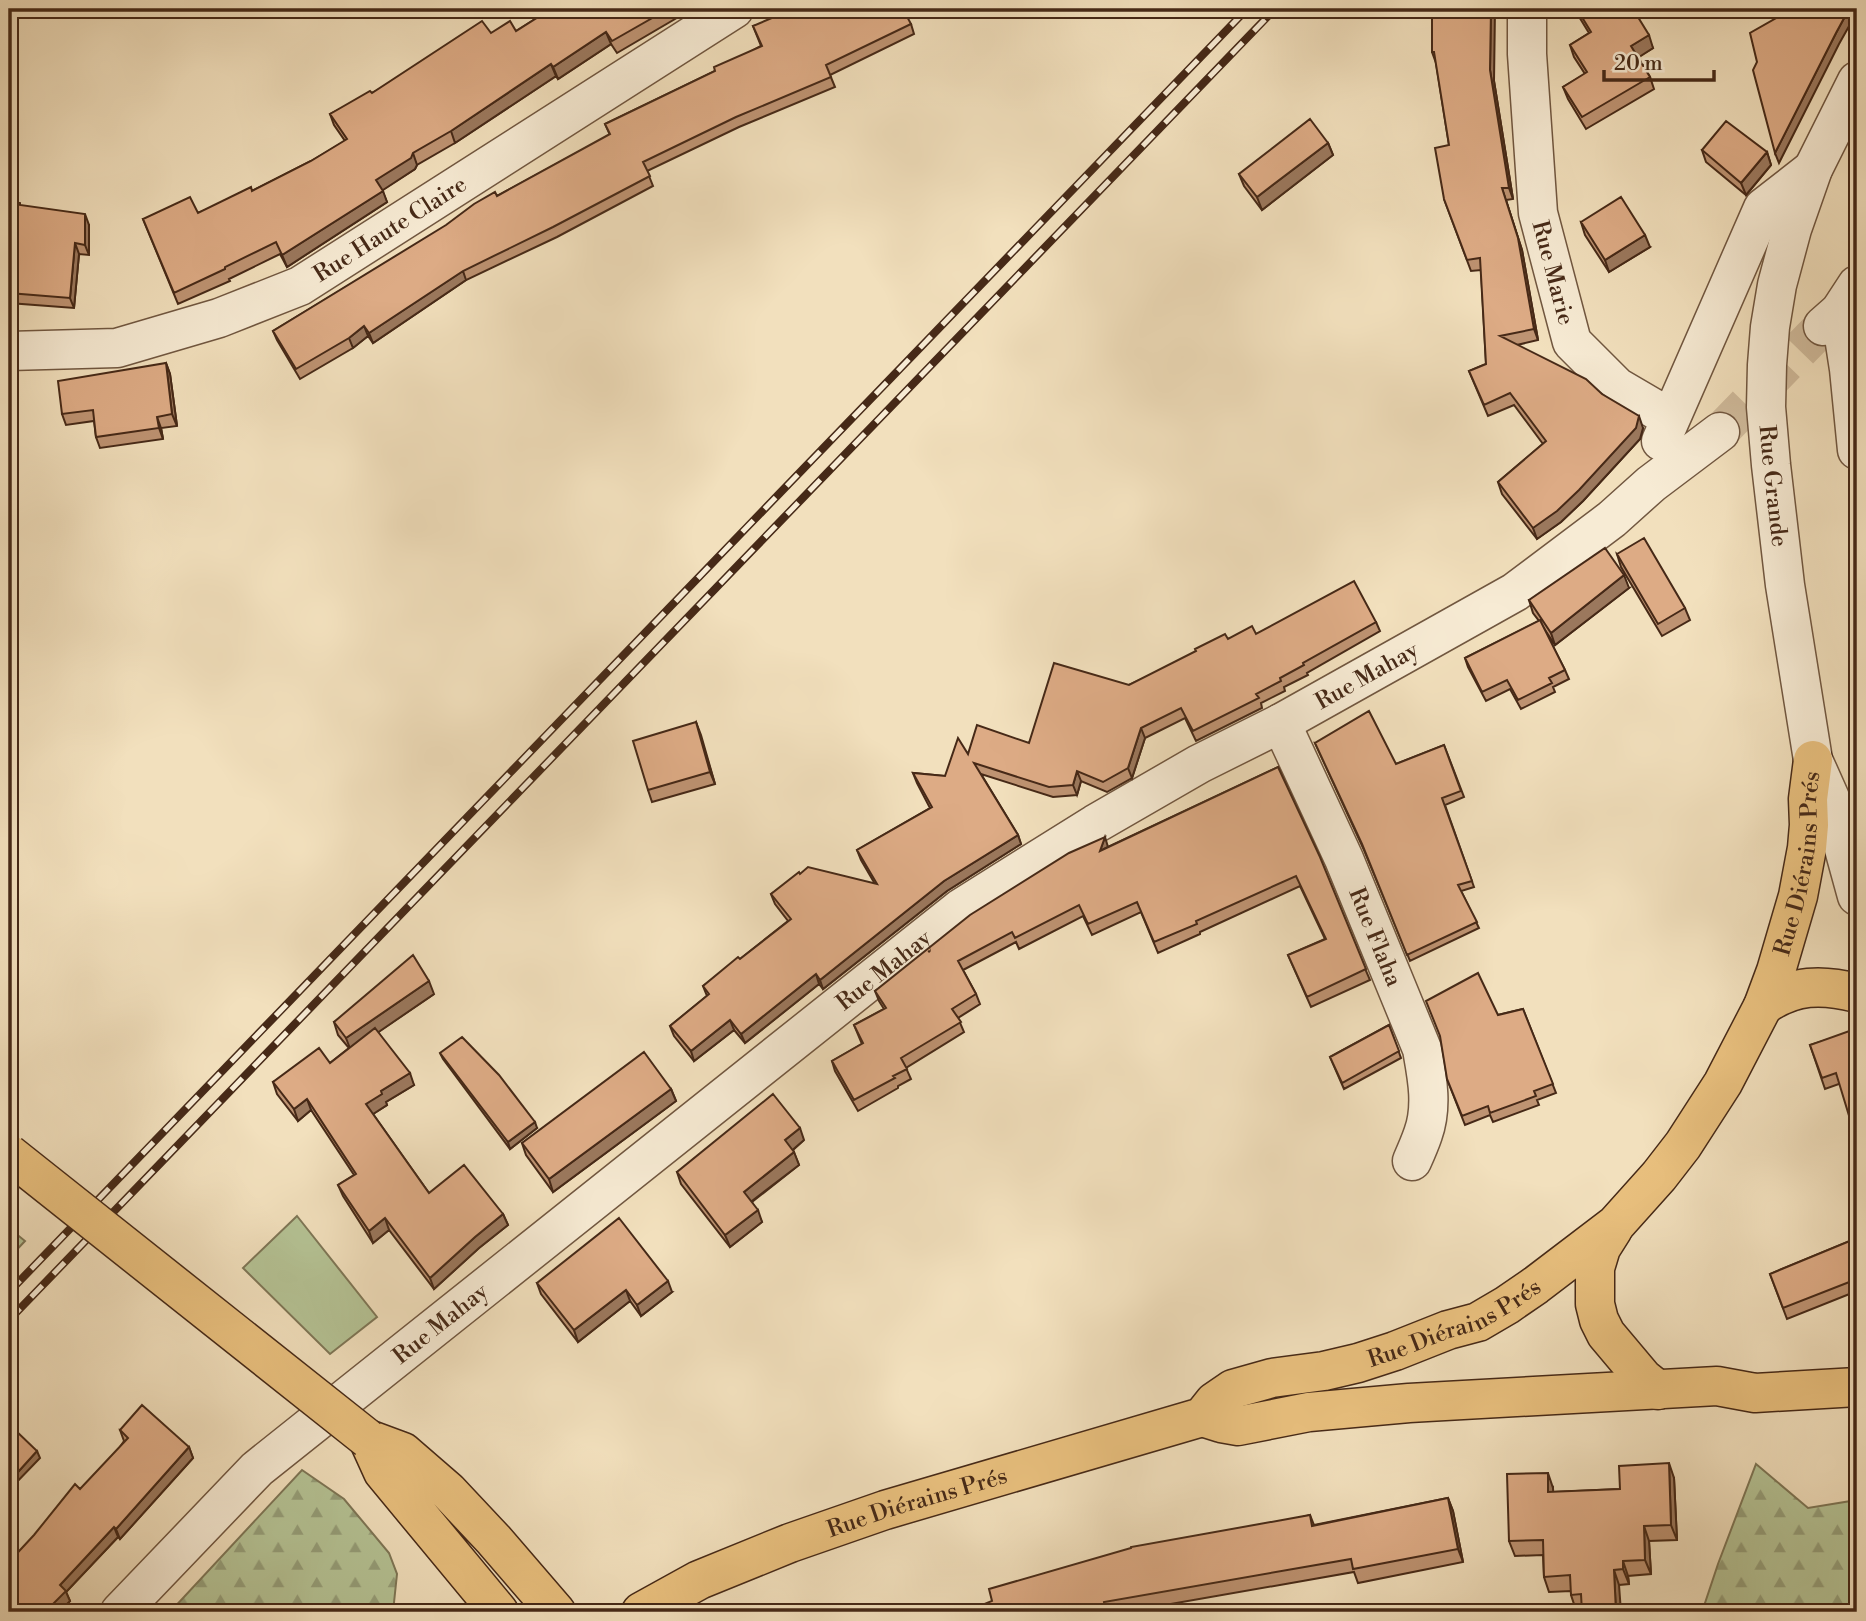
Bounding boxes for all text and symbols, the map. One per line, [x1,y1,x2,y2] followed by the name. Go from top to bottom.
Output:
[1604,38,1714,82] scale bar
[1614,51,1663,77] text: 20 m
[309,170,472,289] street label: Rue Haute Claire
[1526,218,1580,328] street label: Rue Marie
[1753,424,1793,548] street label: Rue Grande
[1310,636,1424,716] street label: Rue Mahay
[1768,769,1826,959] street label: Rue Diérains Prés
[1342,884,1408,991] street label: Rue Flaha
[831,924,938,1017] street label: Rue Mahay
[1364,1273,1546,1374] street label: Rue Diérains Prés
[387,1277,494,1370] street label: Rue Mahay
[823,1462,1011,1544] street label: Rue Diérains Prés

